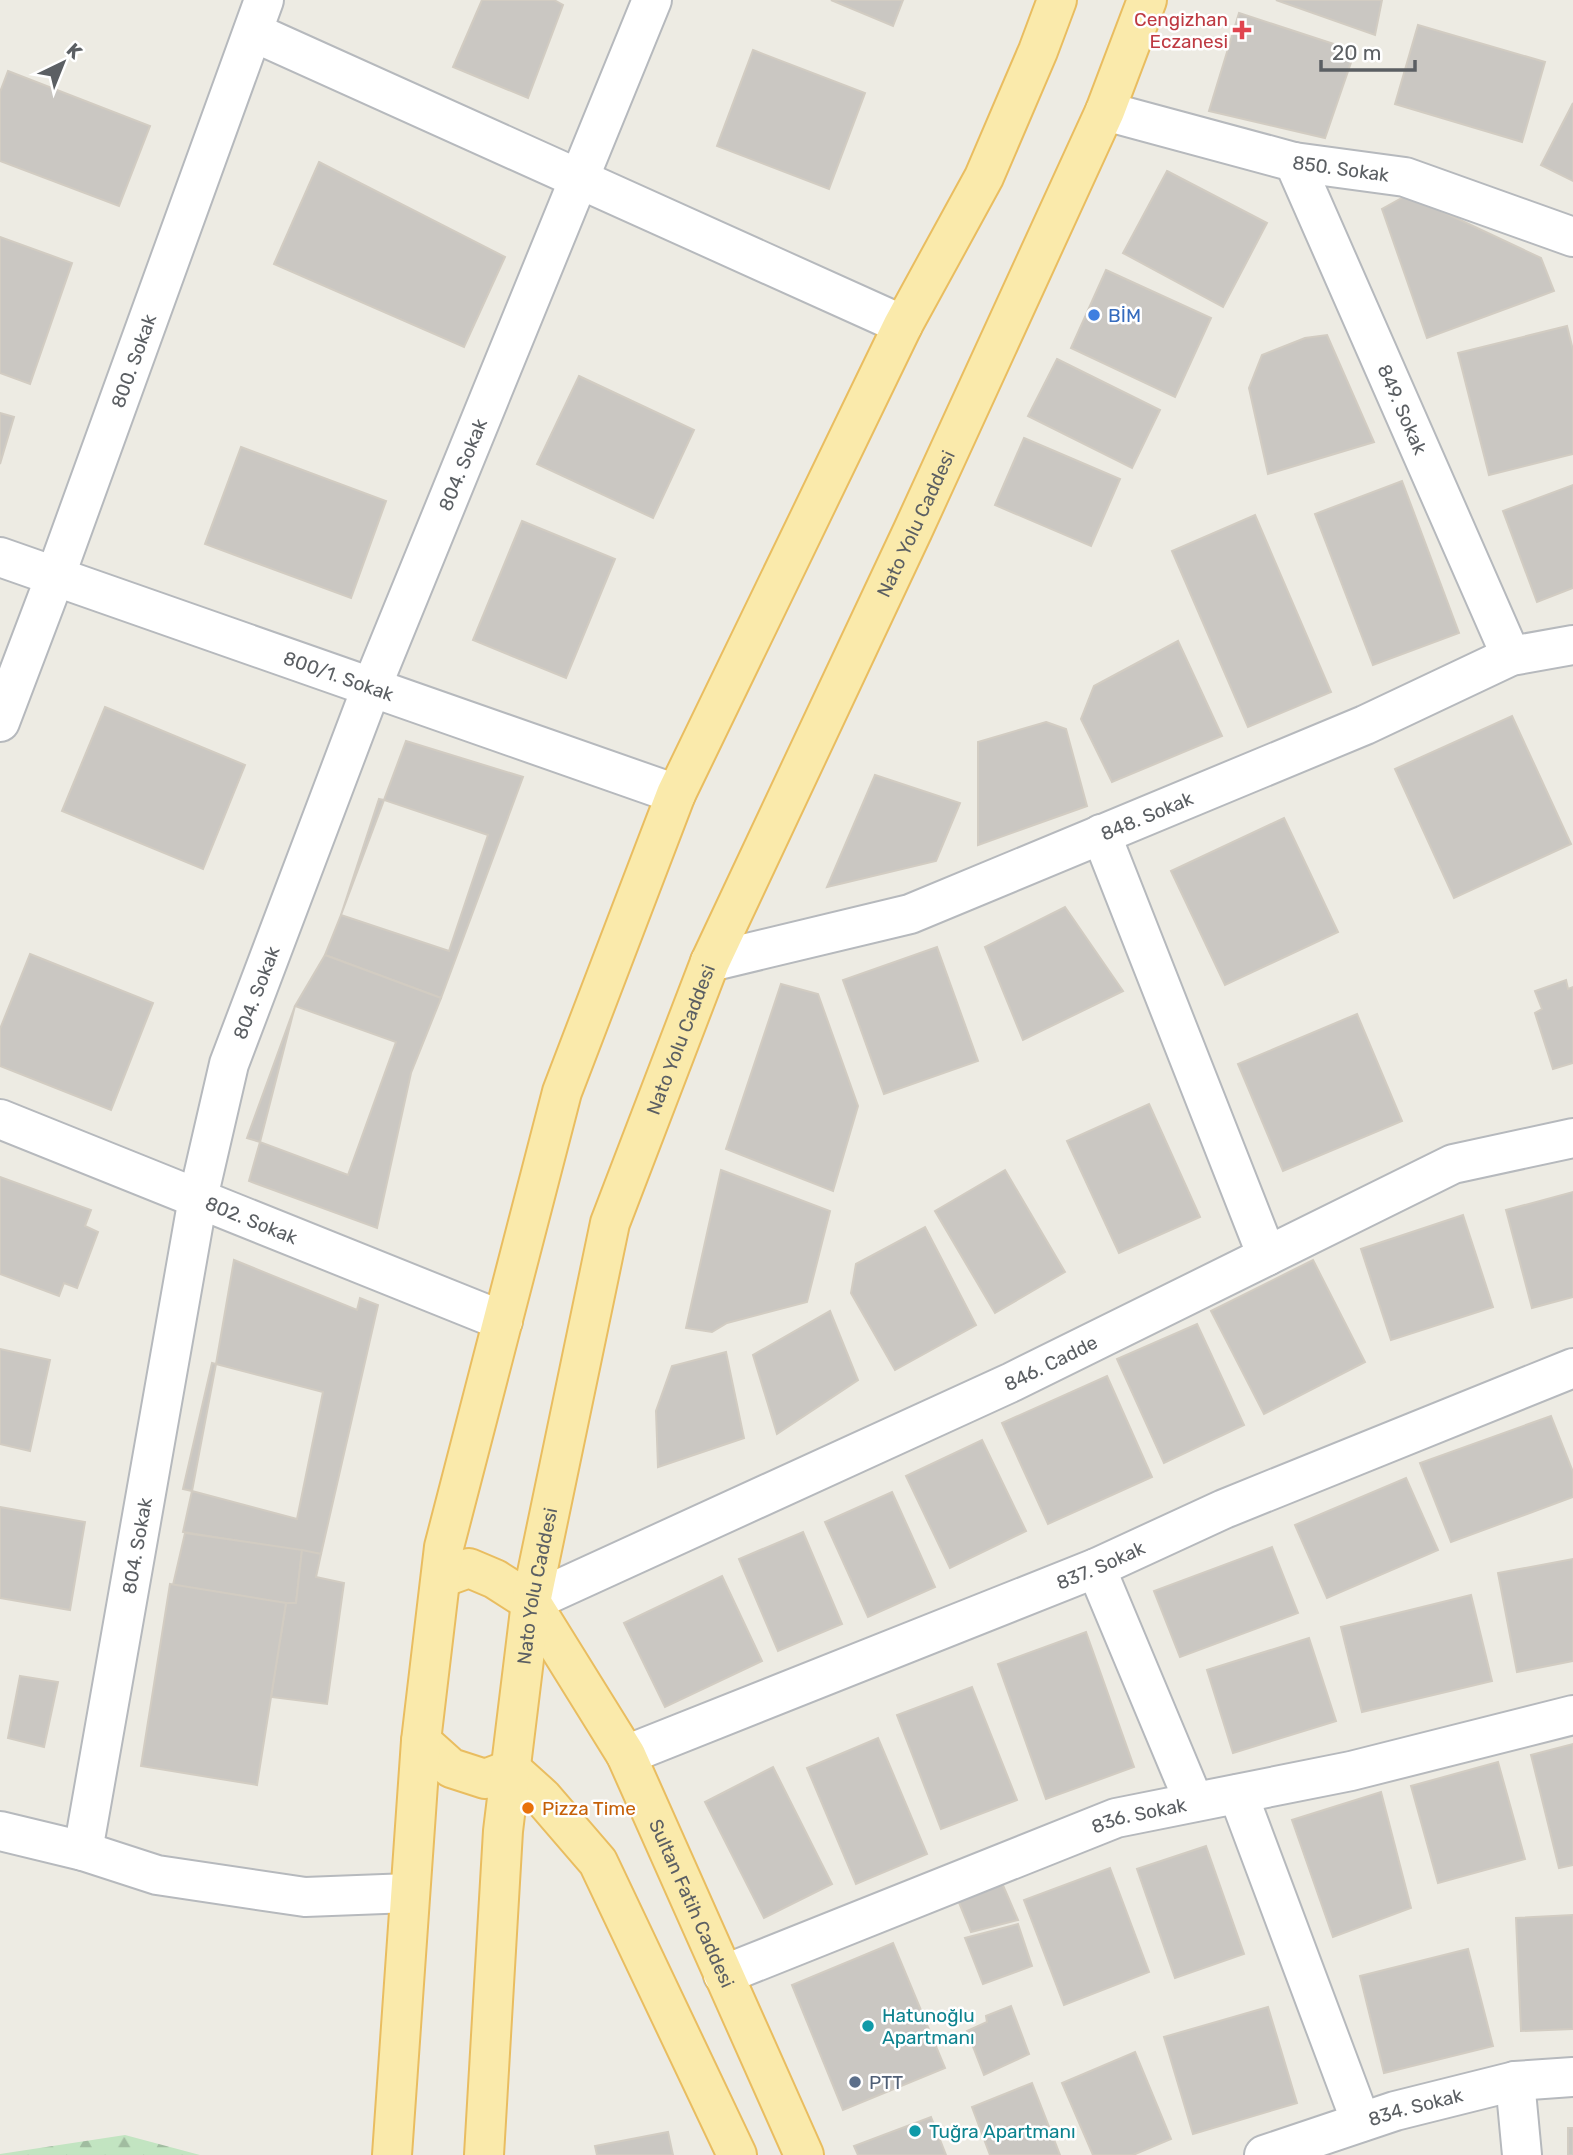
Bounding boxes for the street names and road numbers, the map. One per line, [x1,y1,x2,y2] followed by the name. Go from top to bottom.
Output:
[1291,151,1391,187] street label: 850. Sokak
[106,311,161,411] street label: 800. Sokak
[1372,361,1432,458] street label: 849. Sokak
[434,415,492,514] street label: 804. Sokak
[872,447,960,601] street label: Nato Yolu Caddesi
[280,646,397,706] street label: 800/1. Sokak
[1097,787,1197,846] street label: 848. Sokak
[228,943,285,1043] street label: 804. Sokak
[642,961,720,1118] street label: Nato Yolu Caddesi
[202,1192,301,1249] street label: 802. Sokak
[1001,1331,1101,1396] street label: 846. Cadde
[117,1495,157,1596] street label: 804. Sokak
[512,1505,562,1666] street label: Nato Yolu Caddesi
[1053,1536,1149,1595] street label: 837. Sokak
[1088,1793,1189,1839] street label: 836. Sokak
[644,1816,739,1991] street label: Sultan Fatih Caddesi
[1365,2083,1465,2131] street label: 834. Sokak

